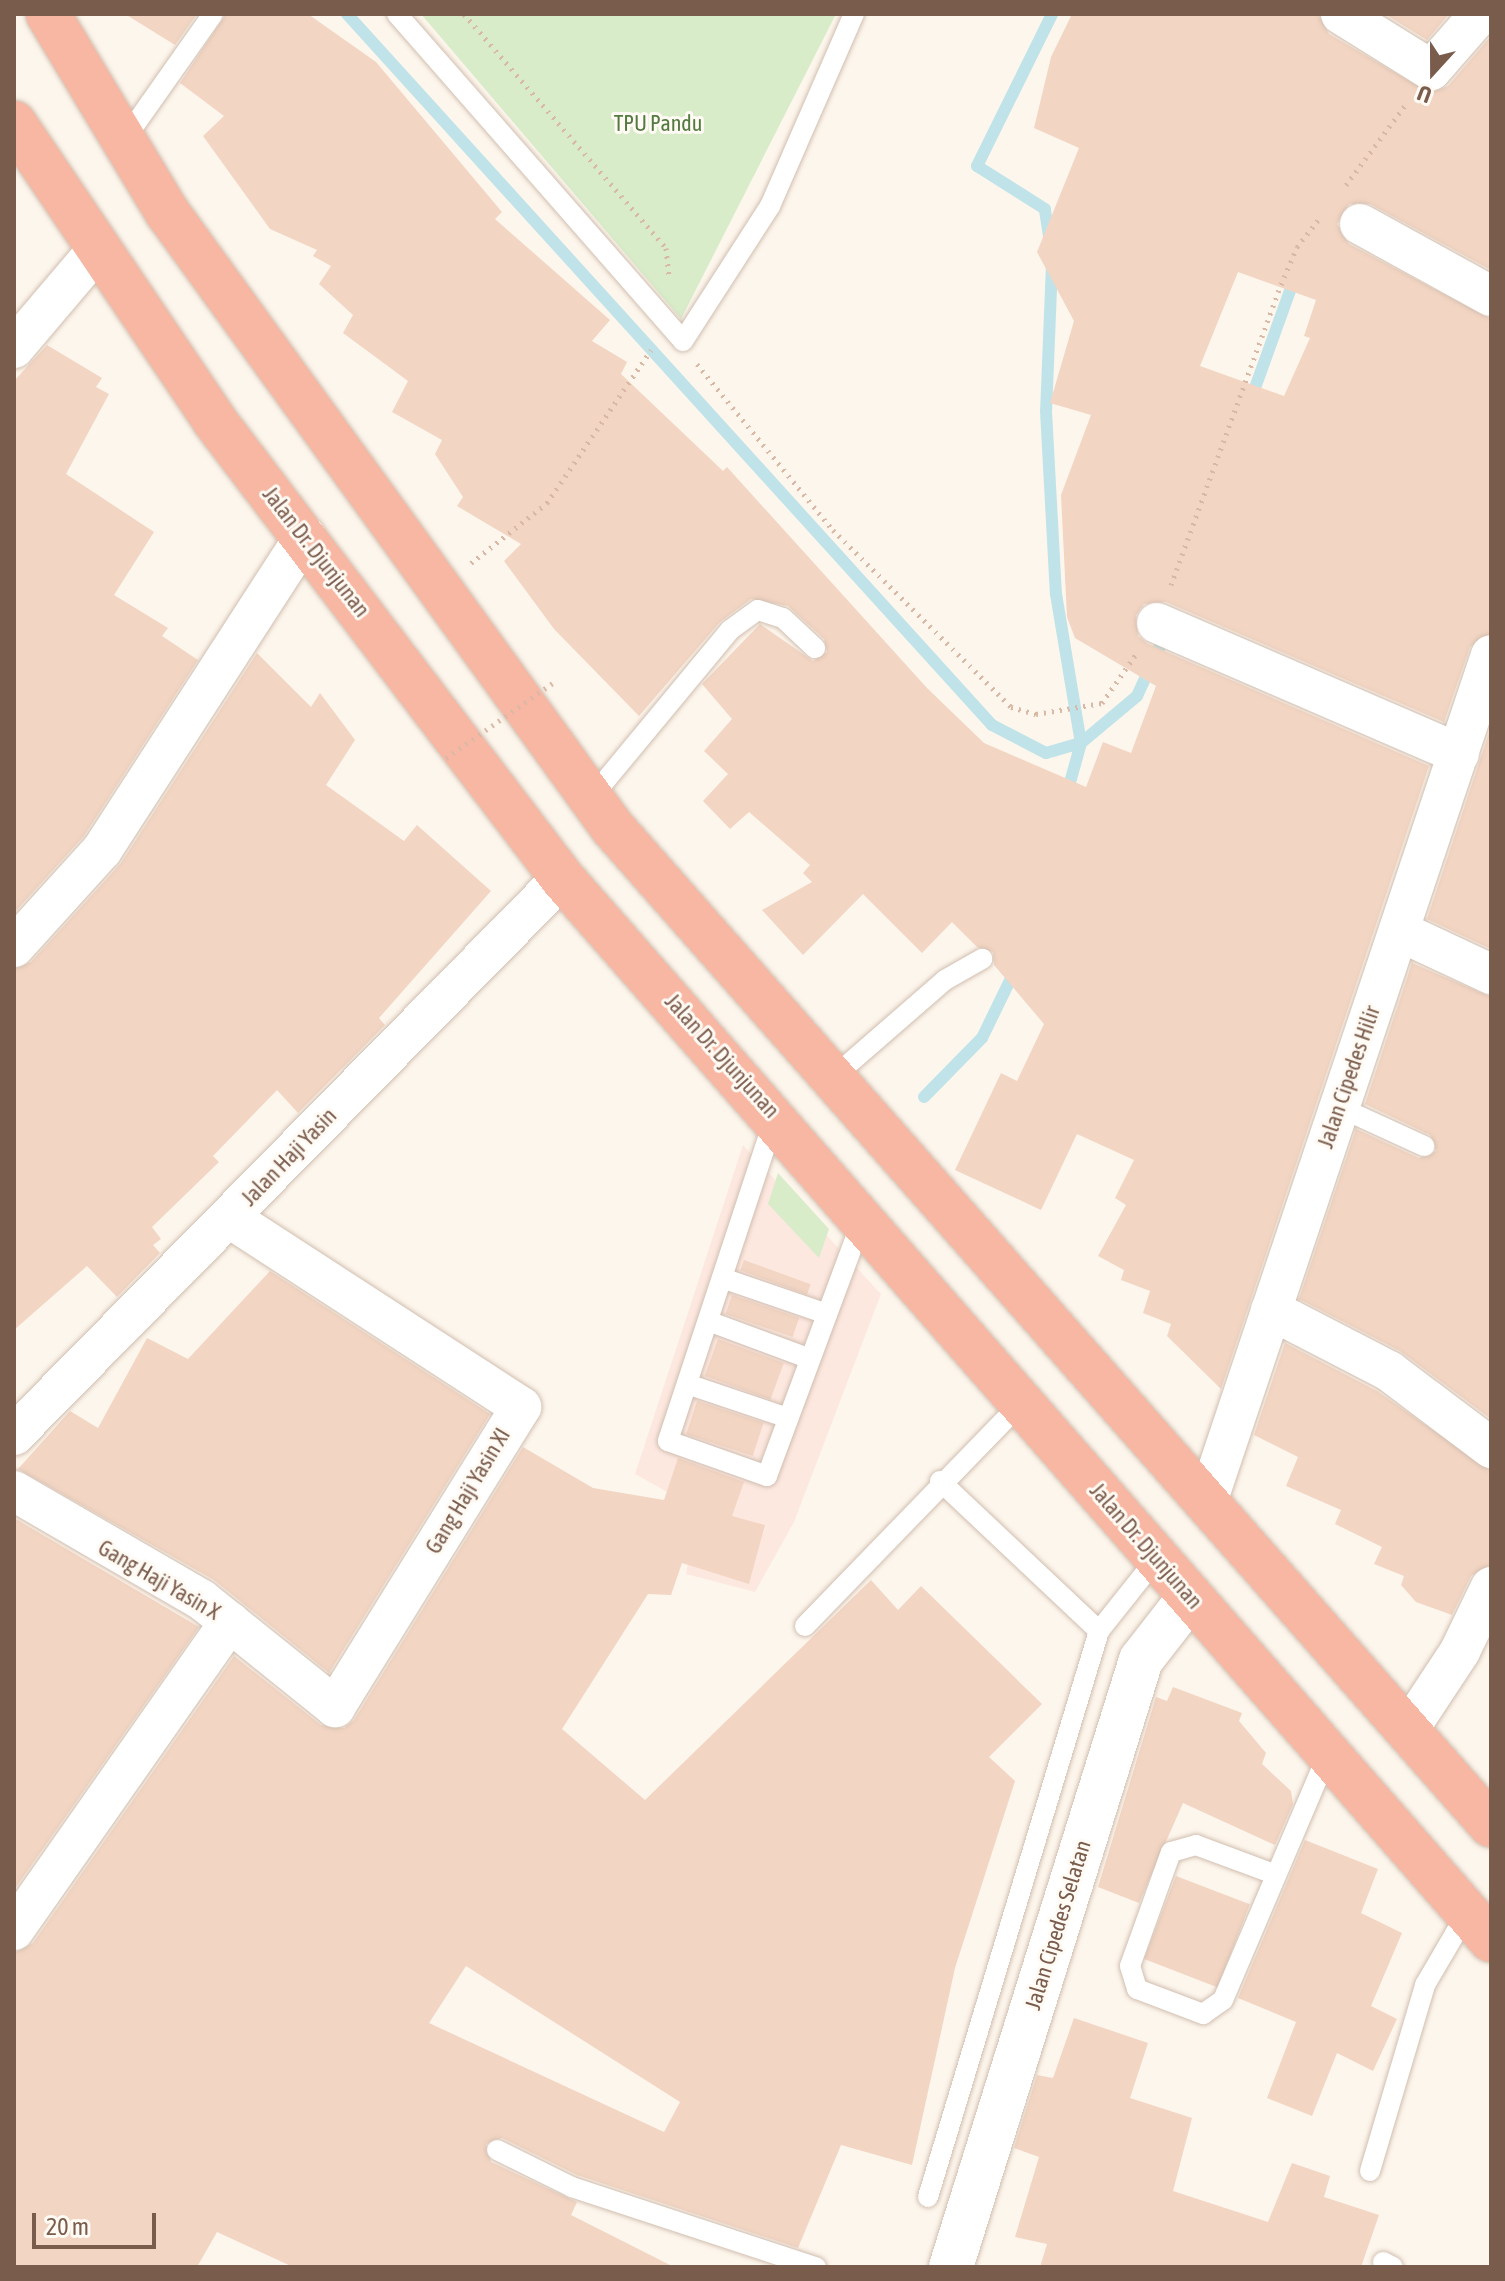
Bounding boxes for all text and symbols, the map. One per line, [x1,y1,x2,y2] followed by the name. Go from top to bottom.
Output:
[1393,32,1473,112] north arrow
[1414,80,1435,109] text: U
[614,111,702,137] park label: TPU Pandu
[257,482,375,622] street label: Jalan Dr. Djunjunan
[659,989,785,1123] street label: Jalan Dr. Djunjunan
[1312,1002,1386,1152] street label: Jalan Cipedes Hilir
[236,1103,342,1211] street label: Jalan Haji Yasin
[420,1423,516,1559] street label: Gang Haji Yasin XI
[1084,1478,1208,1614] street label: Jalan Dr. Djunjunan
[93,1534,225,1626] street label: Gang Haji Yasin X
[1020,1837,1096,2013] street label: Jalan Cipedes Selatan
[36,2197,160,2247] scale bar
[46,2213,89,2240] text: 20 m

